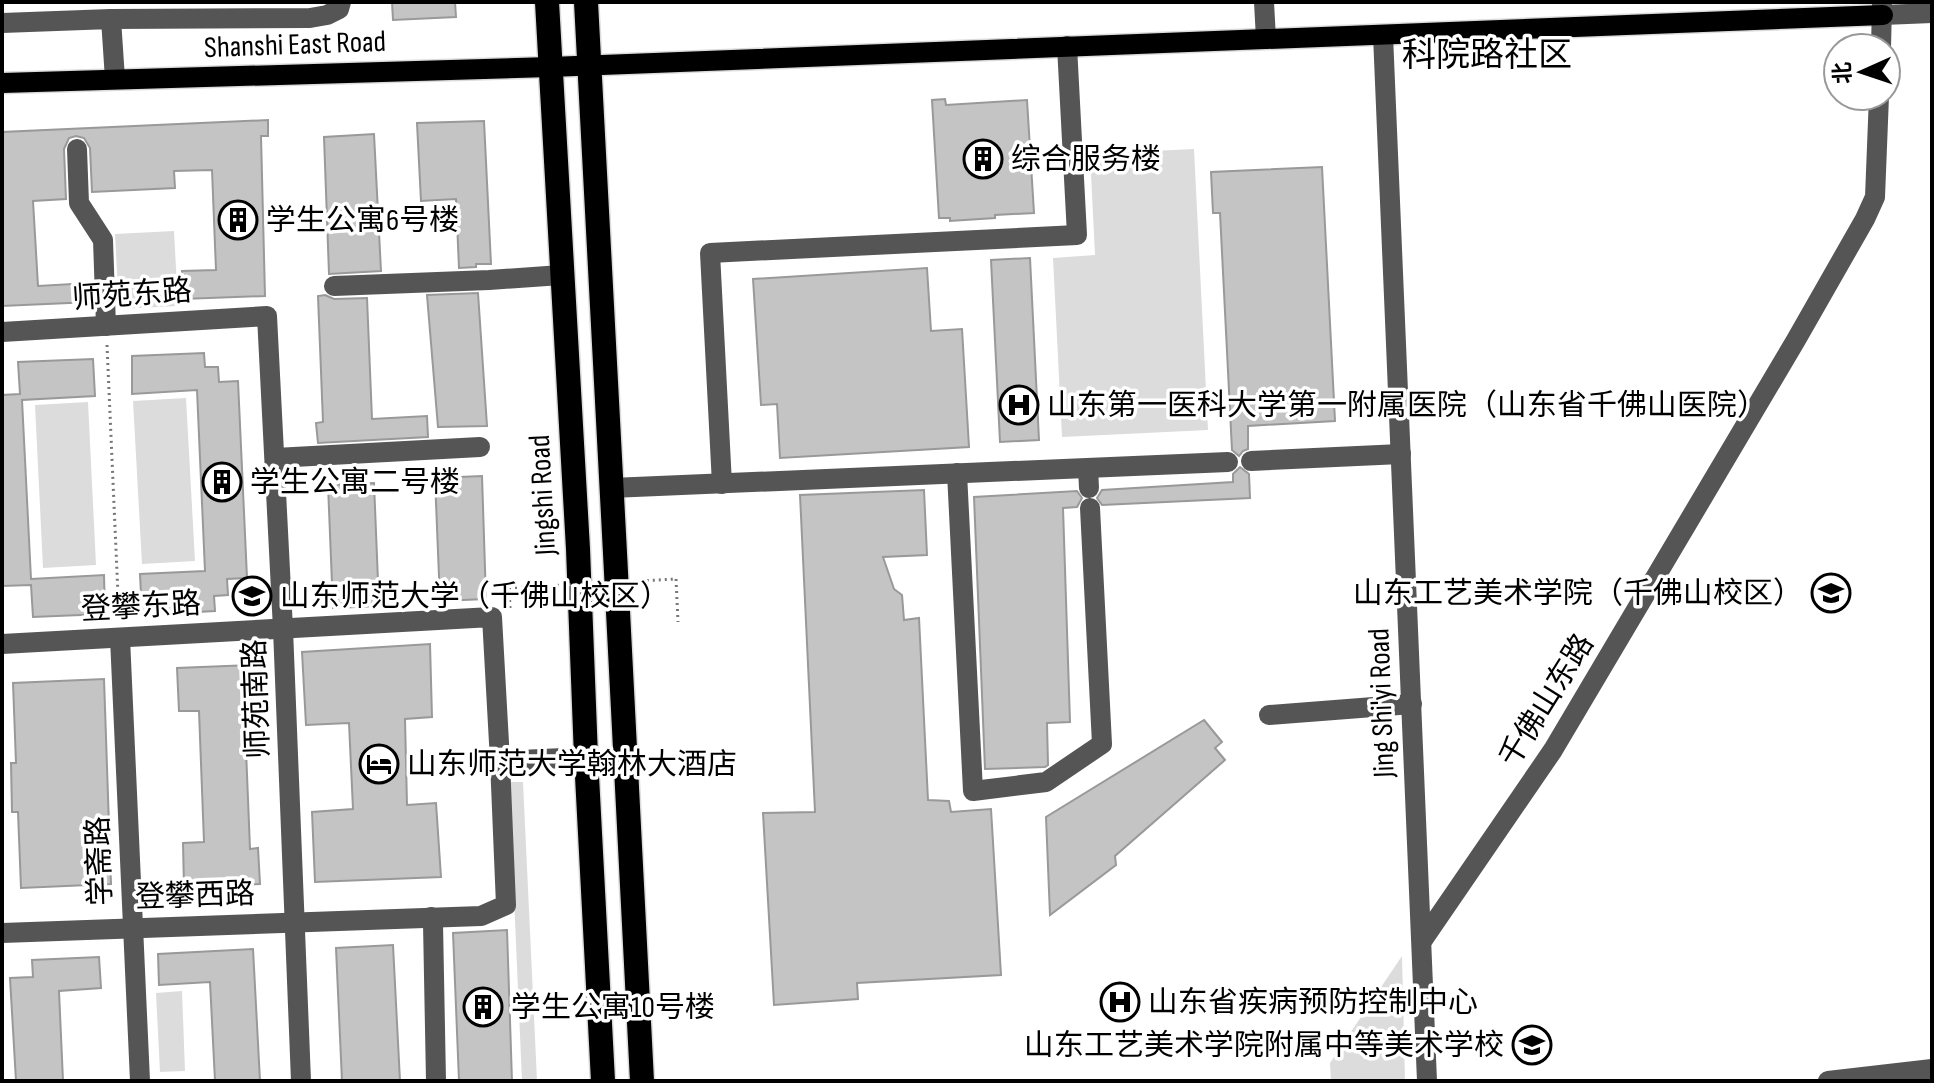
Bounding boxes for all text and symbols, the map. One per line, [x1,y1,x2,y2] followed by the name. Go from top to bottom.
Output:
[203,24,387,66] street label: Shanshi East Road
[1822,32,1902,112] north arrow
[1402,35,1572,76] district label: 科院路社区
[1829,61,1858,85] text: 北
[962,138,1004,180] building icon: 综合服务楼
[1011,142,1161,178] place label: 综合服务楼
[217,199,259,241] building icon: 学生公寓6号楼
[266,203,459,239] place label: 学生公寓6号楼
[71,273,193,317] street label: 师苑东路
[998,384,1040,426] hospital icon: 山东第一医科大学第一附属医院（山东省千佛山医院）
[1047,388,1767,424] place label: 山东第一医科大学第一附属医院（山东省千佛山医院）
[522,434,564,557] street label: Jingshi Road
[201,461,243,503] building icon: 学生公寓二号楼
[250,465,460,501] place label: 学生公寓二号楼
[1810,572,1852,614] school or university icon: 山东工艺美术学院（千佛山校区）
[231,575,273,617] school or university icon: 山东师范大学（千佛山校区）
[1353,576,1803,612] place label: 山东工艺美术学院（千佛山校区）
[280,579,670,615] place label: 山东师范大学（千佛山校区）
[80,586,202,628] street label: 登攀东路
[1492,627,1602,774] street label: 千佛山东路
[1361,628,1403,779] street label: Jing Shi'yi Road
[237,638,277,760] street label: 师苑南路
[358,743,400,785] hotel icon: 山东师范大学翰林大酒店
[407,747,737,783] place label: 山东师范大学翰林大酒店
[80,815,120,907] street label: 学斋路
[134,876,256,916] street label: 登攀西路
[1099,981,1141,1023] hospital icon: 山东省疾病预防控制中心
[1148,985,1478,1021] place label: 山东省疾病预防控制中心
[462,986,504,1028] building icon: 学生公寓10号楼
[511,990,715,1026] place label: 学生公寓10号楼
[1511,1024,1553,1066] school or university icon: 山东工艺美术学院附属中等美术学校
[1024,1028,1504,1064] place label: 山东工艺美术学院附属中等美术学校

